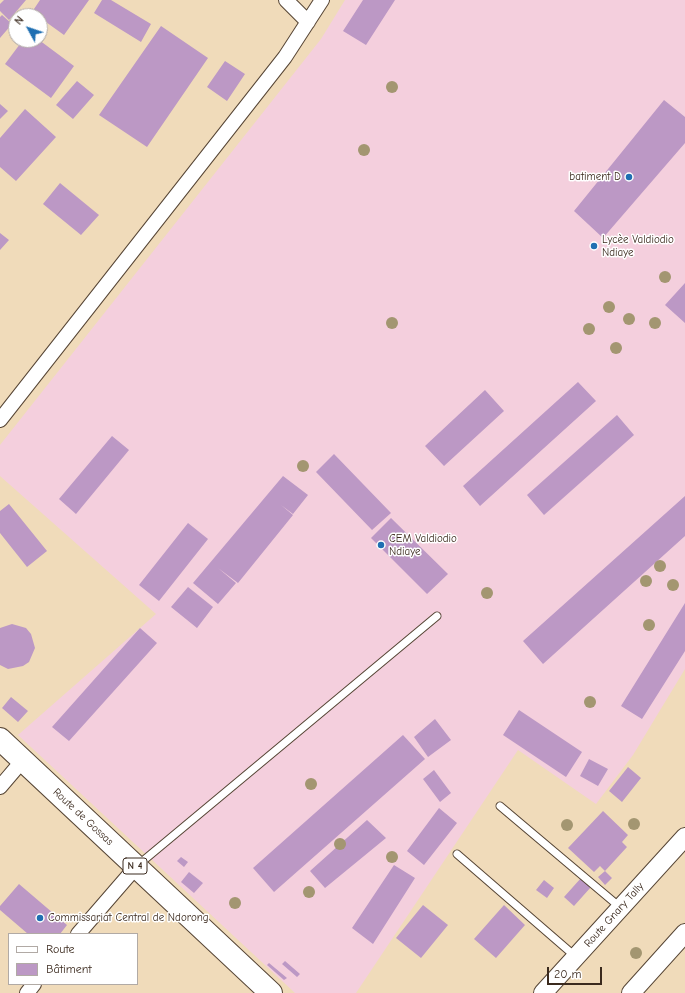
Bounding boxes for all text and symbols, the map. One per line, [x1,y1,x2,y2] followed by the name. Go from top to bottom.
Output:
[8,8,48,48] north arrow
[12,14,26,28] text: N
[569,170,621,184] place label: batiment D
[624,172,634,182] marker: batiment D
[602,233,674,259] place label: Lycèe Valdiodio Ndiaye
[589,241,599,251] marker: Lycèe Valdiodio Ndiaye
[389,532,457,558] place label: CEM Valdiodio Ndiaye
[376,540,386,550] marker: CEM Valdiodio Ndiaye
[50,786,116,848] street label: Route de Gossas
[123,858,147,874] road number: N 4
[581,880,647,950] street label: Route Gnary Tally
[48,911,209,925] place label: Commissariat Central de Ndorong
[35,913,45,923] marker: Commissariat Central de Ndorong
[8,933,138,985] legend
[46,942,75,956] text: Route
[549,959,604,985] scale bar
[46,962,92,976] text: Bâtiment
[554,967,582,981] text: 20 m

